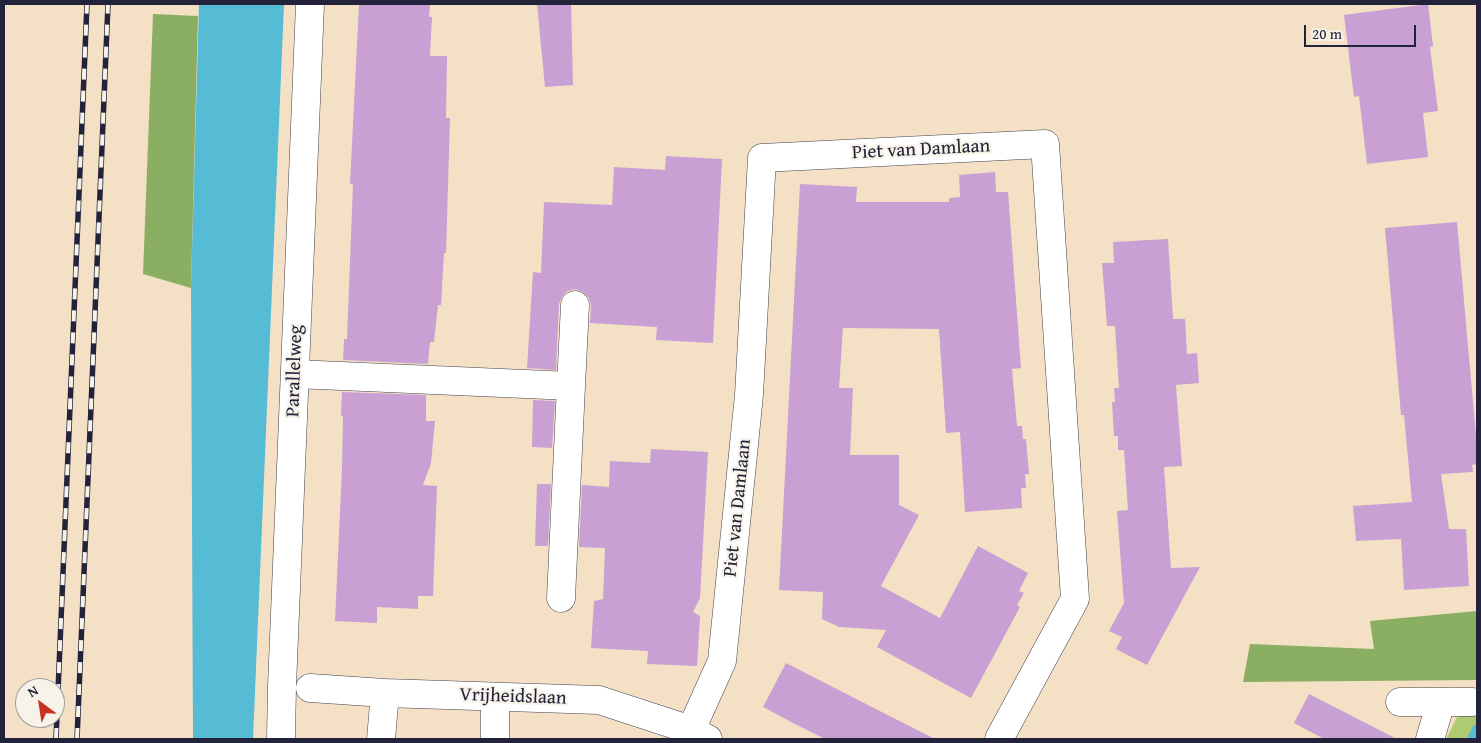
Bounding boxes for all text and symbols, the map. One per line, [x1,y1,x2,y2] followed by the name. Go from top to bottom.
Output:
[1306,15,1418,47] scale bar
[1312,23,1342,44] text: 20 m
[851,135,991,165] street label: Piet van Damlaan
[282,325,308,417] street label: Parallelweg
[719,438,757,578] street label: Piet van Damlaan
[15,678,65,728] north arrow
[24,680,42,702] text: N
[459,684,567,710] street label: Vrijheidslaan

